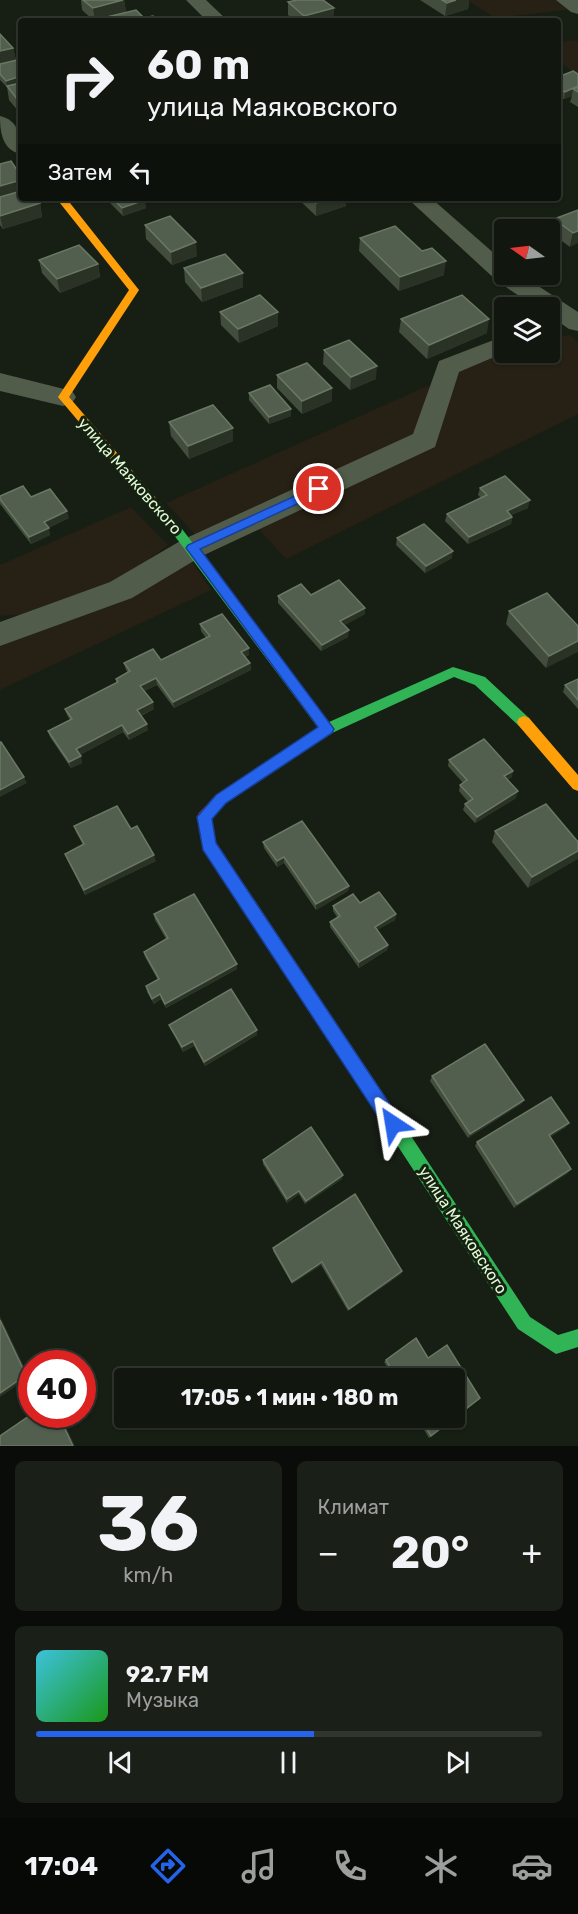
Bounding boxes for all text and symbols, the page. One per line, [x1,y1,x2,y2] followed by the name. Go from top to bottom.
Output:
[147,40,250,90] text: 60 m
[48,42,126,120] icon: right
[147,91,398,123] text: улица Маяковского
[124,156,157,189] icon: left
[48,159,112,186] text: Затем
[494,219,560,285] north arrow
[494,219,560,363] map controls
[494,297,560,363] button: layers
[74,414,186,538] street label: улица Маяковского
[293,463,344,514] pin
[302,472,335,505] icon: arrive
[361,1092,425,1156] position arrow
[415,1162,511,1298] street label: улица Маяковского
[18,1350,96,1428] speed limit sign: 40
[181,1384,398,1411] text: 17:05 · 1 мин · 180 m
[97,1477,199,1570] text: 36
[318,1495,389,1519] text: Климат
[391,1526,469,1579] text: 20°
[318,1533,339,1572] text: −
[521,1533,542,1572] text: +
[123,1563,173,1587] text: km/h
[126,1661,209,1688] text: 92.7 FM
[126,1688,199,1712] text: Музыка
[104,1746,137,1779] icon: previous
[272,1746,305,1779] icon: pause
[441,1746,474,1779] icon: next
[147,1845,189,1887] icon: directions
[238,1845,280,1887] icon: music
[329,1845,371,1887] icon: phone
[420,1845,462,1887] icon: climate
[511,1845,553,1887] icon: car
[25,1850,98,1882] text: 17:04

